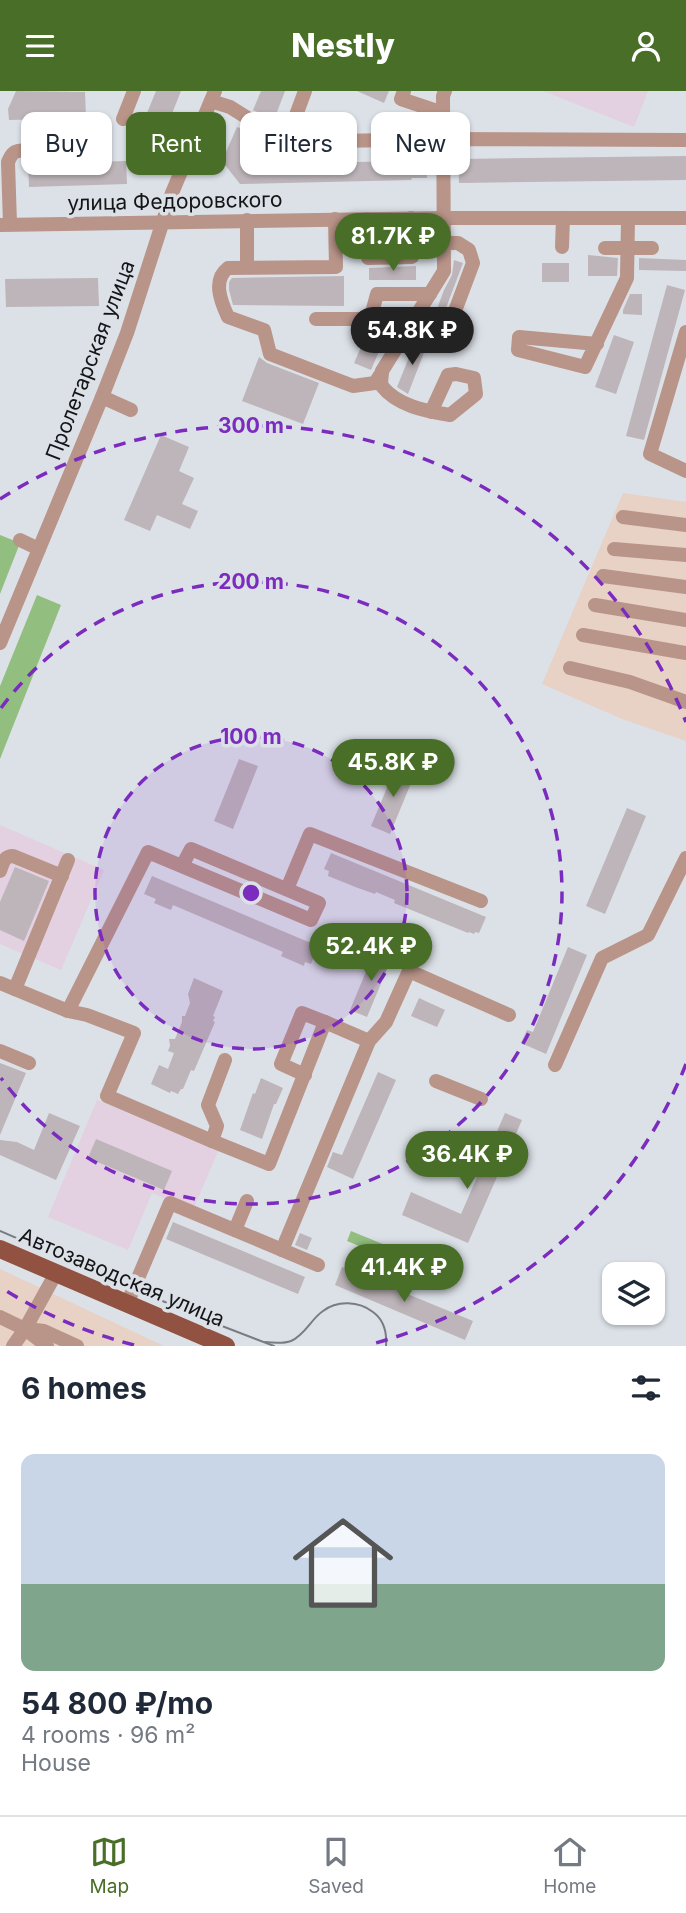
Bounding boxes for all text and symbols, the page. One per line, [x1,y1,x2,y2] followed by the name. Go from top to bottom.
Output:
[291,26,395,65] text: Nestly
[21,27,59,65] icon: menu
[627,27,665,65] icon: person
[21,112,112,175] chip: Buy
[126,112,226,175] chip: Rent
[240,112,357,175] chip: Filters
[371,112,470,175] chip: New
[67,187,283,215] street label: улица Федоровского
[328,213,458,273] pin: 81.7K ₽
[351,222,435,250] text: 81.7K ₽
[40,256,140,464] street label: Пролетарская улица
[347,307,477,367] pin: 54.8K ₽
[367,316,457,344] text: 54.8K ₽
[218,413,284,438] text: 300 m
[218,569,284,594] text: 200 m
[220,724,282,749] text: 100 m
[328,739,458,799] pin: 45.8K ₽
[348,748,438,776] text: 45.8K ₽
[239,881,263,905] centre of rings
[306,923,436,983] pin: 52.4K ₽
[325,932,417,960] text: 52.4K ₽
[402,1131,532,1191] pin: 36.4K ₽
[421,1140,513,1168] text: 36.4K ₽
[16,1222,228,1332] street label: Автозаводская улица
[339,1245,469,1304] pin: 41.4K ₽
[361,1253,447,1281] text: 41.4K ₽
[602,1262,665,1325] map controls
[602,1262,665,1325] button: layers
[627,1369,665,1407] icon: filters
[21,1370,147,1406] text: 6 homes
[280,1500,406,1626] icon: home
[21,1685,213,1721] text: 54 800 ₽/mo
[21,1721,195,1749] text: 4 rooms · 96 m²
[21,1749,91,1777] text: House
[90,1833,129,1898] tab: Map
[308,1833,364,1898] tab: Saved
[543,1833,596,1898] tab: Home

